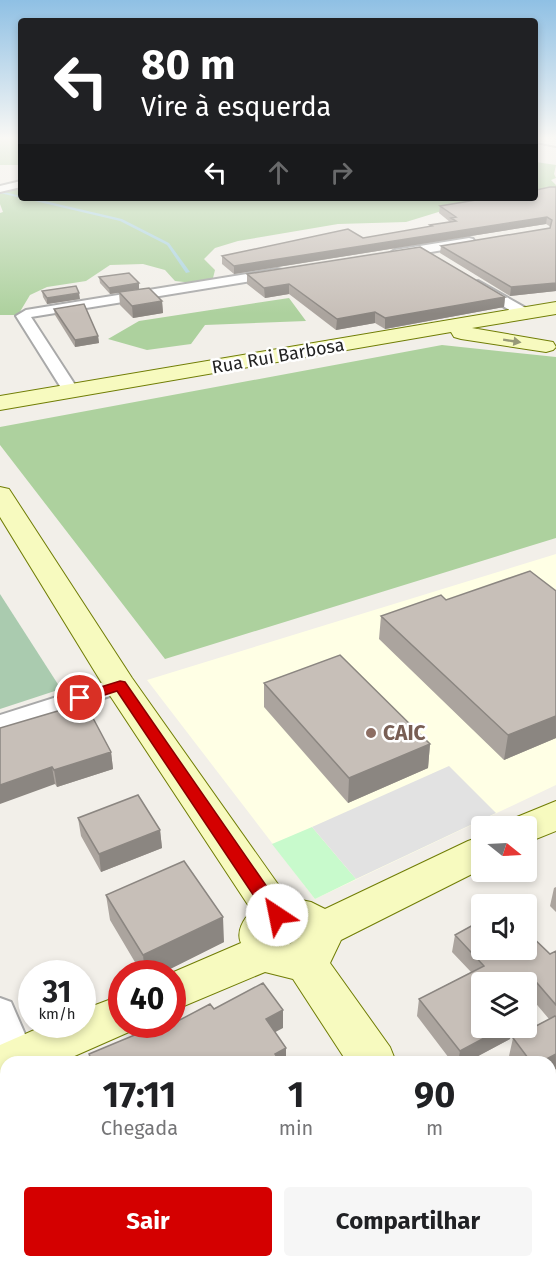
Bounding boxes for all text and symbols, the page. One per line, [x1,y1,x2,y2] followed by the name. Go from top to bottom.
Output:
[141,40,235,90] text: 80 m
[42,42,120,120] icon: left
[141,91,331,123] text: Vire à esquerda
[199,156,232,189] icon: left
[262,156,295,189] icon: ahead
[325,156,358,189] icon: right
[210,334,346,378] street label: Rua Rui Barbosa
[503,336,522,345] one-way arrow
[54,672,105,723] pin
[63,681,96,714] icon: arrive
[383,720,426,746] place label: CAIC
[364,726,378,740] marker: CAIC
[471,816,537,882] north arrow
[471,816,537,1038] map controls
[245,883,309,947] position arrow
[471,894,537,960] button: sound
[108,960,186,1038] speed limit sign: 40
[471,972,537,1038] button: layers
[43,974,71,1010] text: 31
[38,1005,76,1023] text: km/h
[103,1073,176,1117] text: 17:11
[288,1073,304,1117] text: 1
[414,1073,455,1117] text: 90
[101,1116,178,1140] text: Chegada
[279,1116,313,1140] text: min
[426,1116,443,1140] text: m
[24,1187,272,1256] button: Sair
[284,1187,532,1256] button: Compartilhar

